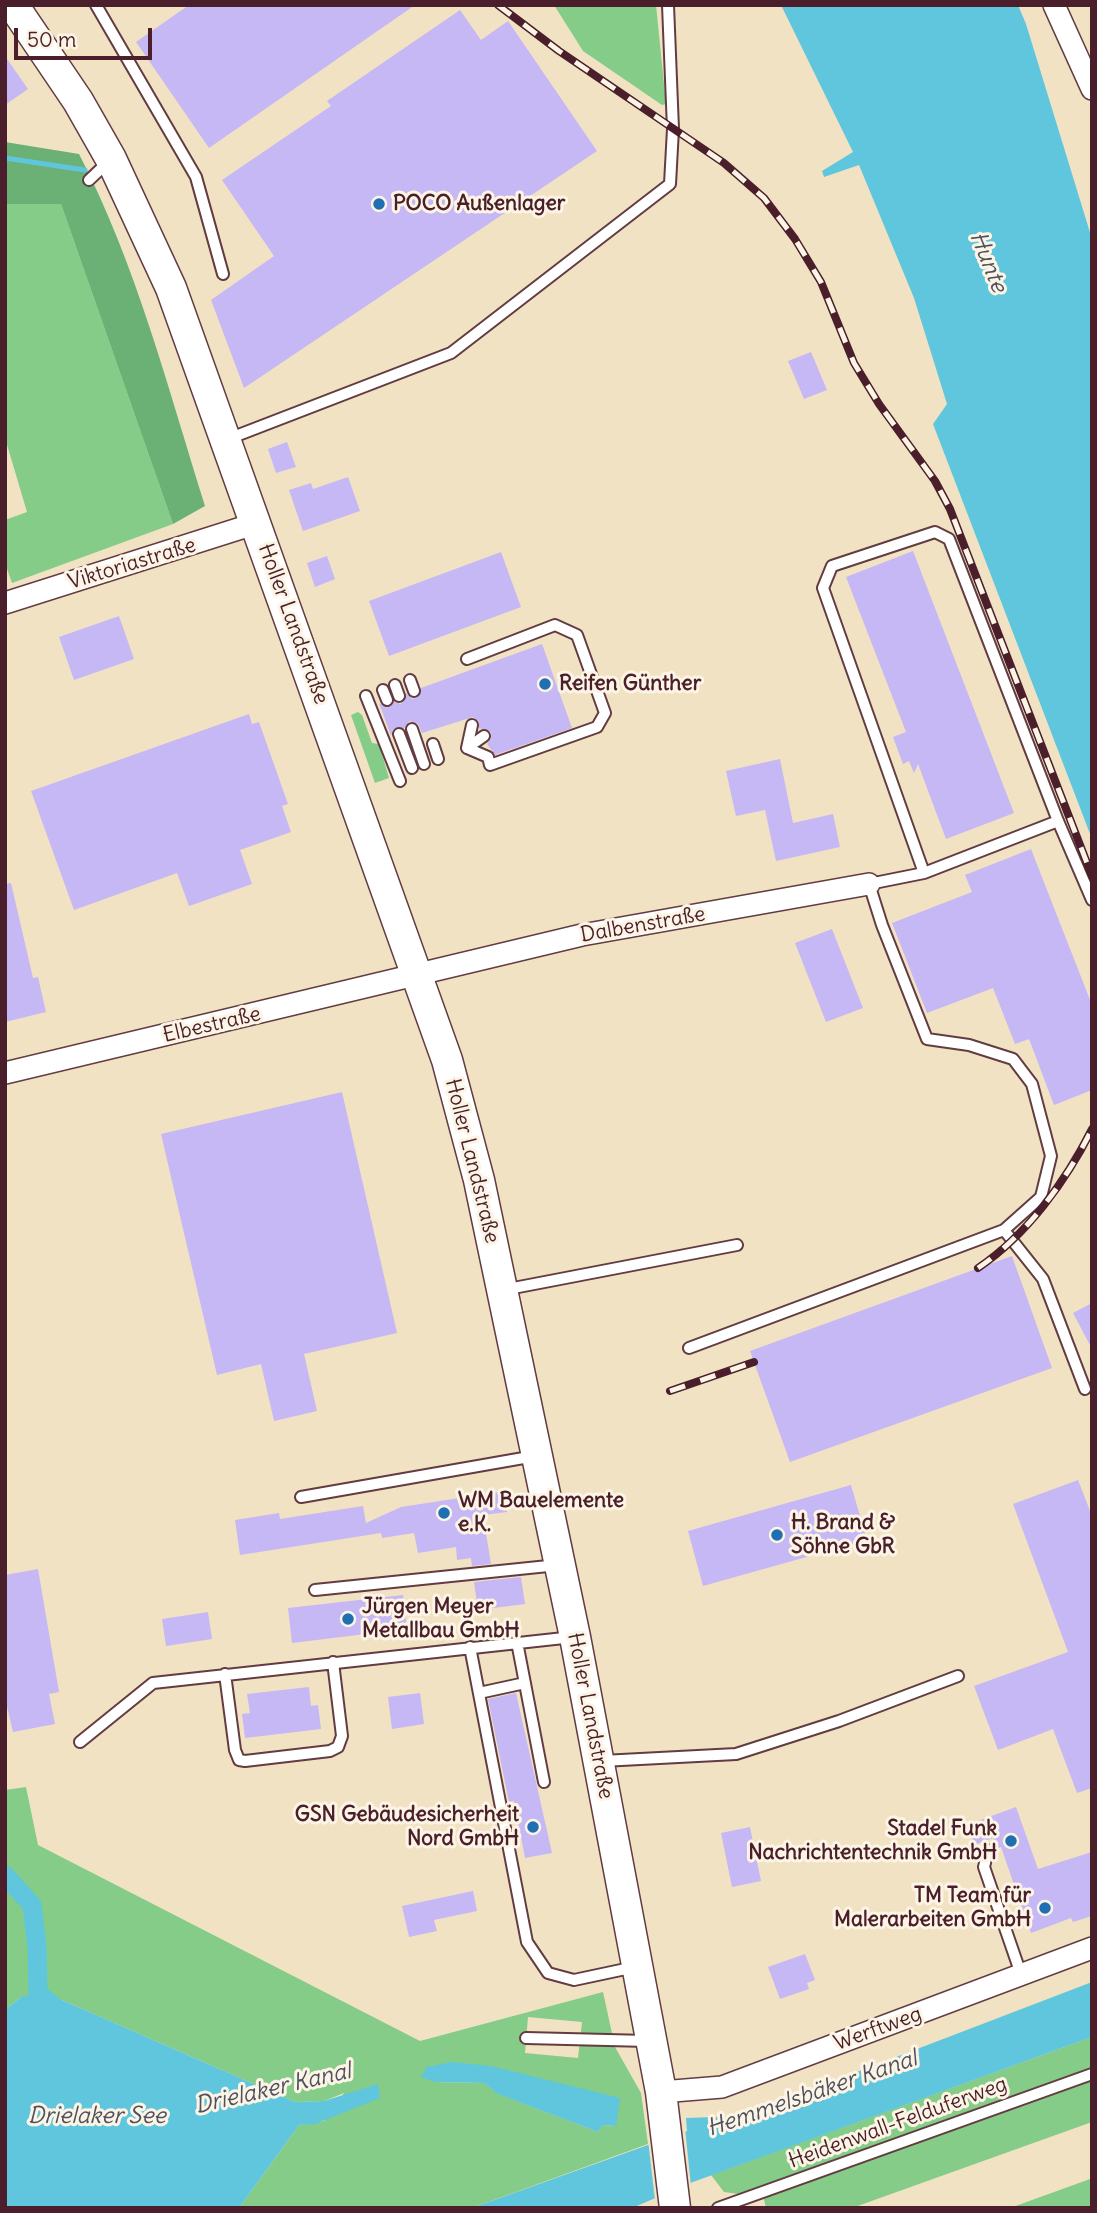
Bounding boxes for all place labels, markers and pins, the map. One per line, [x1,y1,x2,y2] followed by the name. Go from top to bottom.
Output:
[393,191,565,217] place label: POCO Außenlager
[371,196,387,212] marker: POCO Außenlager
[559,671,701,697] place label: Reifen Günther
[537,676,553,692] marker: Reifen Günther
[458,1488,624,1538] place label: WM Bauelemente e.K.
[436,1505,452,1521] marker: WM Bauelemente e.K.
[791,1510,895,1560] place label: H. Brand & Söhne GbR
[769,1527,785,1543] marker: H. Brand & Söhne GbR
[362,1594,520,1644] place label: Jürgen Meyer Metallbau GmbH
[340,1611,356,1627] marker: Jürgen Meyer Metallbau GmbH
[295,1802,519,1852] place label: GSN Gebäudesicherheit Nord GmbH
[748,1816,997,1866] place label: Stadel Funk Nachrichtentechnik GmbH
[525,1819,541,1835] marker: GSN Gebäudesicherheit Nord GmbH
[1003,1833,1019,1849] marker: Stadel Funk Nachrichtentechnik GmbH
[834,1883,1031,1933] place label: TM Team für Malerarbeiten GmbH
[1037,1900,1053,1916] marker: TM Team für Malerarbeiten GmbH

